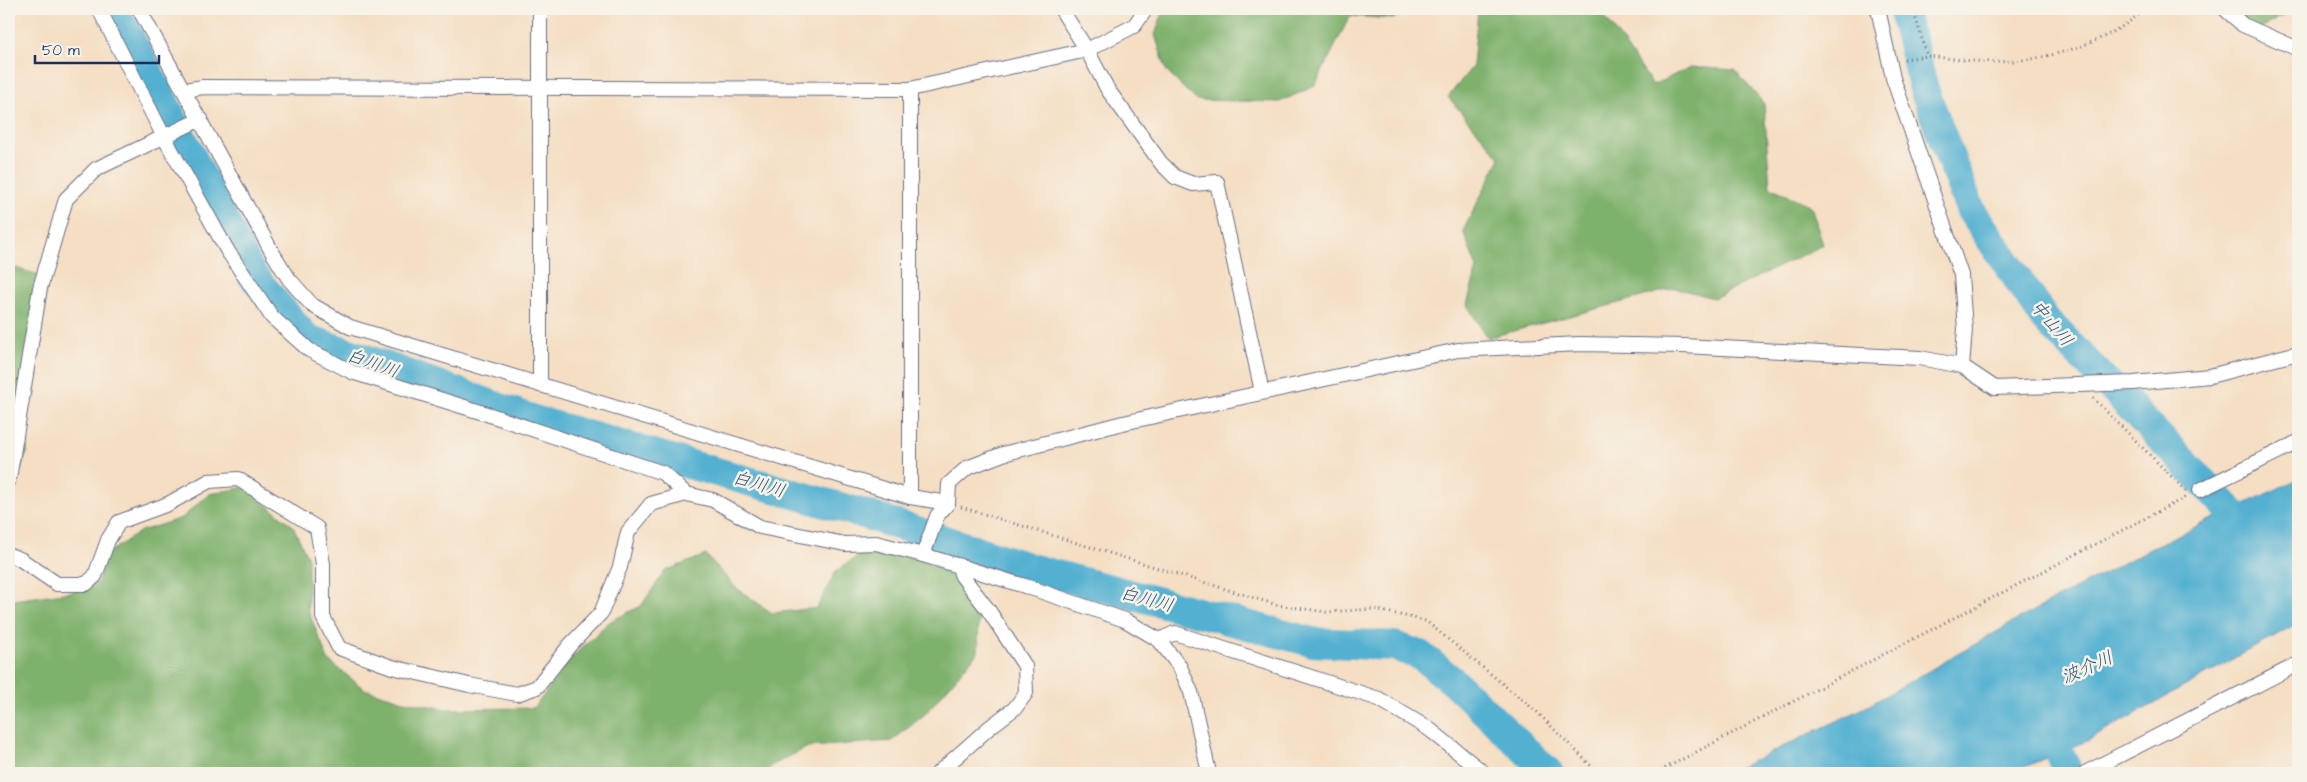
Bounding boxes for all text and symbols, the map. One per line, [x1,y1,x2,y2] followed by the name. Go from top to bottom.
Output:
[35,32,159,64] scale bar
[42,40,80,61] text: 50 m
[2025,295,2079,352] water label: 中山川
[343,342,402,384] water label: 白川川
[729,465,788,504] water label: 白川川
[1118,580,1176,619] water label: 白川川
[2057,645,2117,690] water label: 波介川

